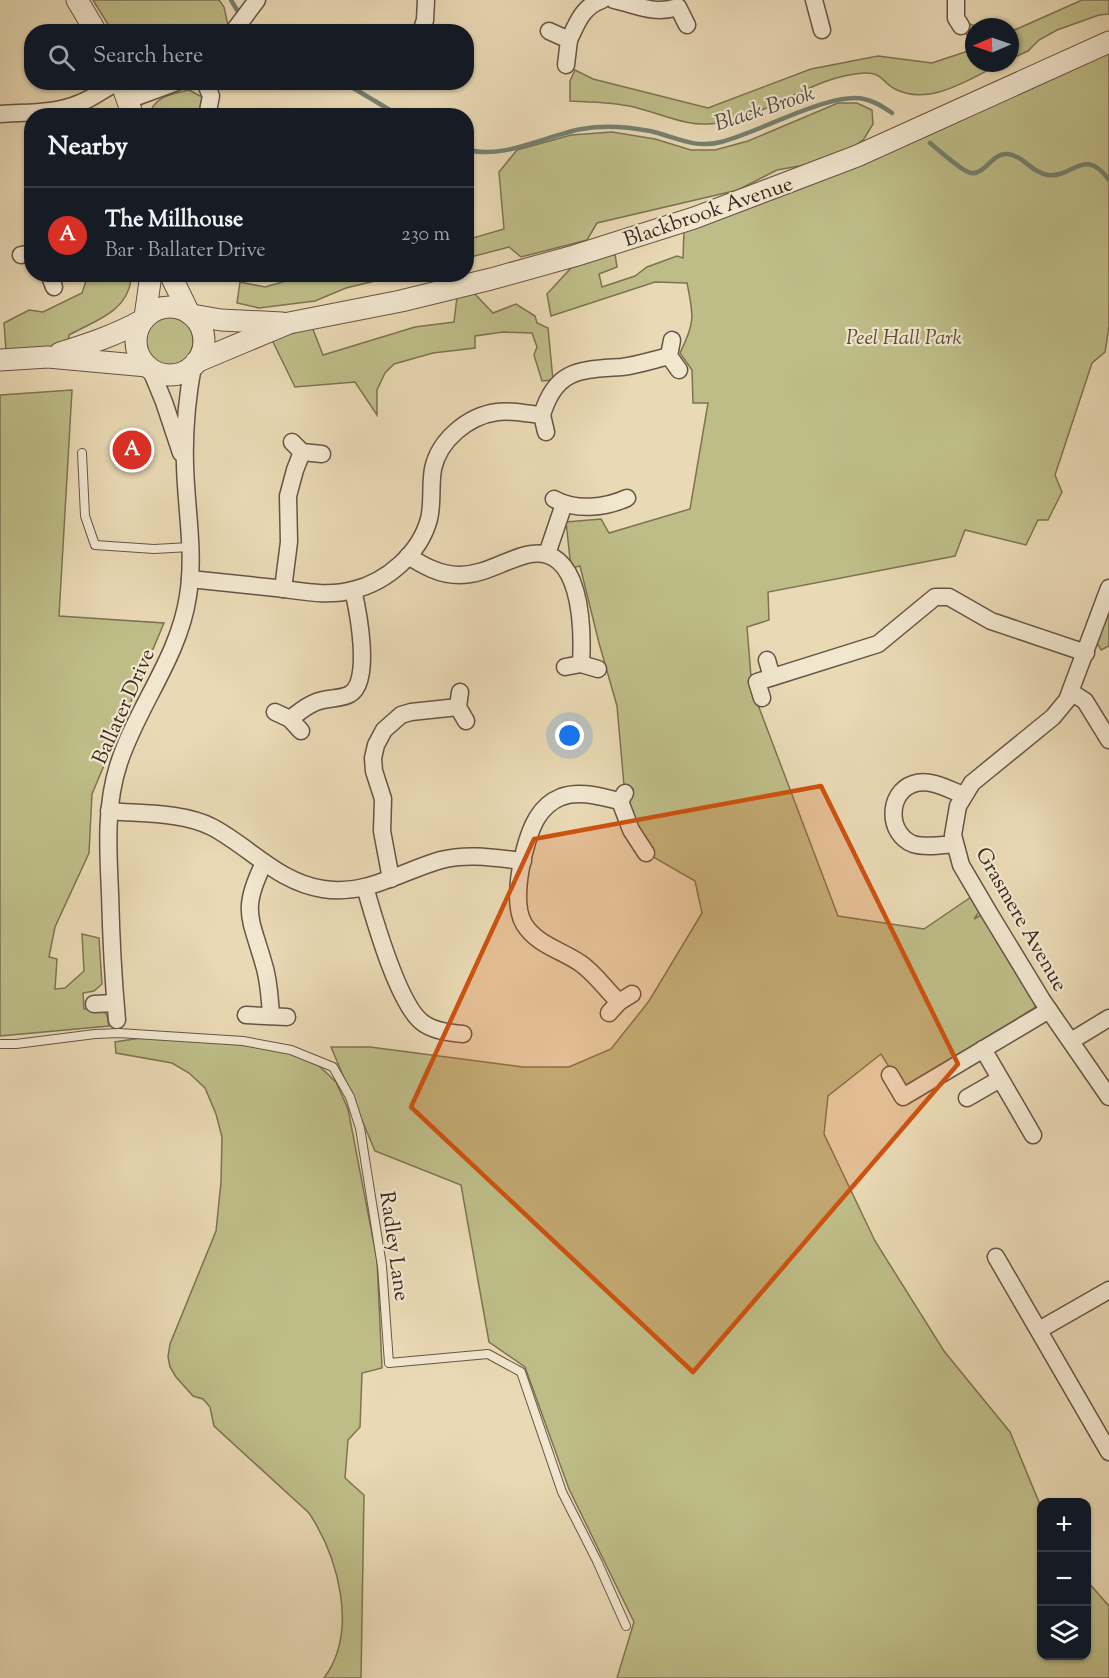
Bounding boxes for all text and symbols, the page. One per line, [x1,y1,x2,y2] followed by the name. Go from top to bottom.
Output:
[965,18,1019,72] north arrow
[24,24,474,90] search box
[45,41,78,74] icon: search
[93,41,203,73] text: Search here
[711,79,819,141] water label: Black Brook
[48,129,128,166] text: Nearby
[620,170,797,256] street label: Blackbrook Avenue
[105,205,243,237] text: The Millhouse
[59,221,76,250] text: A
[401,221,450,250] text: 230 m
[105,237,266,266] text: Bar · Ballater Drive
[846,324,963,354] park label: Peel Hall Park
[112,428,152,472] pin: A
[86,644,164,770] street label: Ballater Drive
[555,721,584,750] your location
[967,842,1074,998] street label: Grasmere Avenue
[370,1189,416,1303] street label: Radley Lane
[1037,1498,1091,1660] map controls
[1037,1498,1091,1552] button: +
[1037,1552,1091,1606] button: −
[1037,1606,1091,1660] button: layers

